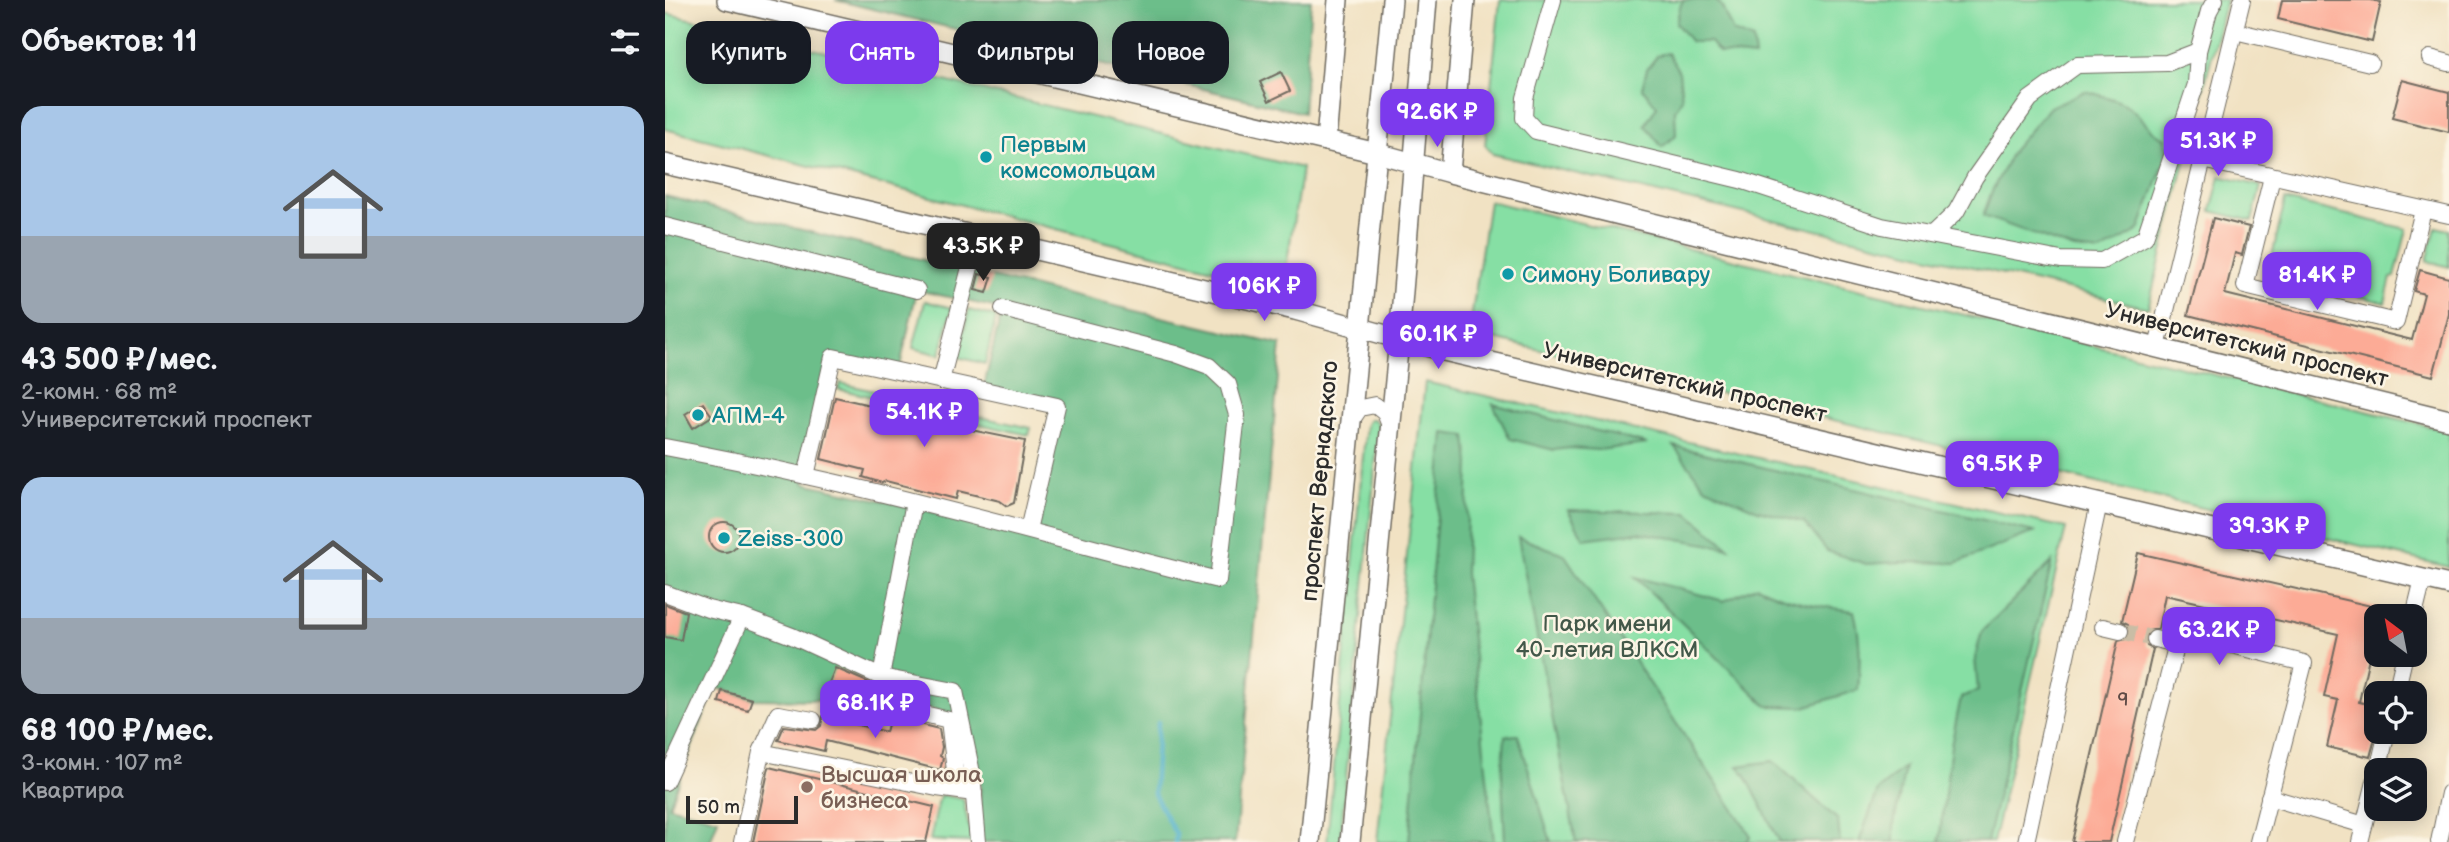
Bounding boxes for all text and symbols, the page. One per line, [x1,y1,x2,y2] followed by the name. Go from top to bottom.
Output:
[686,21,811,84] chip: Купить
[825,21,939,84] chip: Снять
[953,21,1098,84] chip: Фильтры
[1112,21,1229,84] chip: Новое
[606,23,644,61] icon: filters
[21,24,198,60] text: Объектов: 11
[1372,90,1502,149] pin: 92.6K ₽
[1396,98,1478,126] text: 92.6K ₽
[2153,118,2283,178] pin: 51.3K ₽
[2180,127,2256,155] text: 51.3K ₽
[1000,131,1156,185] place label: Первым комсомольцам
[978,149,994,165] marker: Первым комсомольцам
[270,151,396,277] icon: home
[918,224,1048,283] pin: 43.5K ₽
[943,232,1023,260] text: 43.5K ₽
[2252,252,2382,312] pin: 81.4K ₽
[1522,261,1711,289] place label: Симону Боливару
[2278,261,2356,289] text: 81.4K ₽
[1207,264,1321,323] pin: 106K ₽
[1500,266,1516,282] marker: Симону Боливару
[1227,272,1301,300] text: 106K ₽
[2102,296,2392,394] street label: Университетский проспект
[1373,312,1503,371] pin: 60.1K ₽
[1399,320,1477,348] text: 60.1K ₽
[1540,337,1830,429] street label: Университетский проспект
[21,342,217,378] text: 43 500 ₽/мес.
[1296,360,1344,603] street label: проспект Вернадского
[21,378,177,406] text: 2-комн. · 68 m²
[859,390,989,449] pin: 54.1K ₽
[886,398,962,426] text: 54.1K ₽
[711,402,785,430] place label: АПМ-4
[21,406,312,434] text: Университетский проспект
[690,407,706,423] marker: АПМ-4
[1937,442,2067,501] pin: 69.5K ₽
[1962,450,2042,478] text: 69.5K ₽
[2204,504,2334,563] pin: 39.3K ₽
[2229,512,2309,540] text: 39.3K ₽
[270,522,396,648] icon: home
[737,525,844,553] place label: Zeiss-300
[716,530,732,546] marker: Zeiss-300
[2364,604,2427,667] north arrow
[2364,604,2427,821] map controls
[2154,608,2284,667] pin: 63.2K ₽
[1516,610,1698,664] park label: Парк имени 40-летия ВЛКСМ
[2178,616,2260,644] text: 63.2K ₽
[810,680,940,740] pin: 68.1K ₽
[2364,681,2427,744] button: locate
[836,689,914,717] text: 68.1K ₽
[2118,689,2128,712] house number: 9
[21,713,214,749] text: 68 100 ₽/мес.
[21,749,183,777] text: 3-комн. · 107 m²
[2364,758,2427,821] button: layers
[821,761,982,815] place label: Высшая школа бизнеса
[21,777,124,805] text: Квартира
[799,779,815,795] marker: Высшая школа бизнеса
[686,793,798,825] scale bar
[697,796,740,819] text: 50 m

